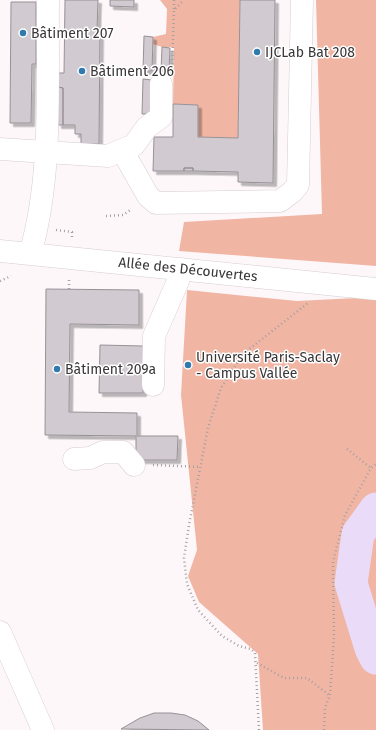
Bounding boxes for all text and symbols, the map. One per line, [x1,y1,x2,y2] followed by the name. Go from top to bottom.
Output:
[31,25,113,42] place label: Bâtiment 207
[18,28,28,38] marker: Bâtiment 207
[265,44,355,61] place label: IJCLab Bat 208
[252,47,262,57] marker: IJCLab Bat 208
[90,63,174,80] place label: Bâtiment 206
[77,66,87,76] marker: Bâtiment 206
[118,254,259,285] street label: Allée des Découvertes
[196,349,340,382] place label: Université Paris-Saclay - Campus Vallée
[183,360,193,370] marker: Université Paris-Saclay - Campus Vallée
[65,361,156,378] place label: Bâtiment 209a
[52,364,62,374] marker: Bâtiment 209a

